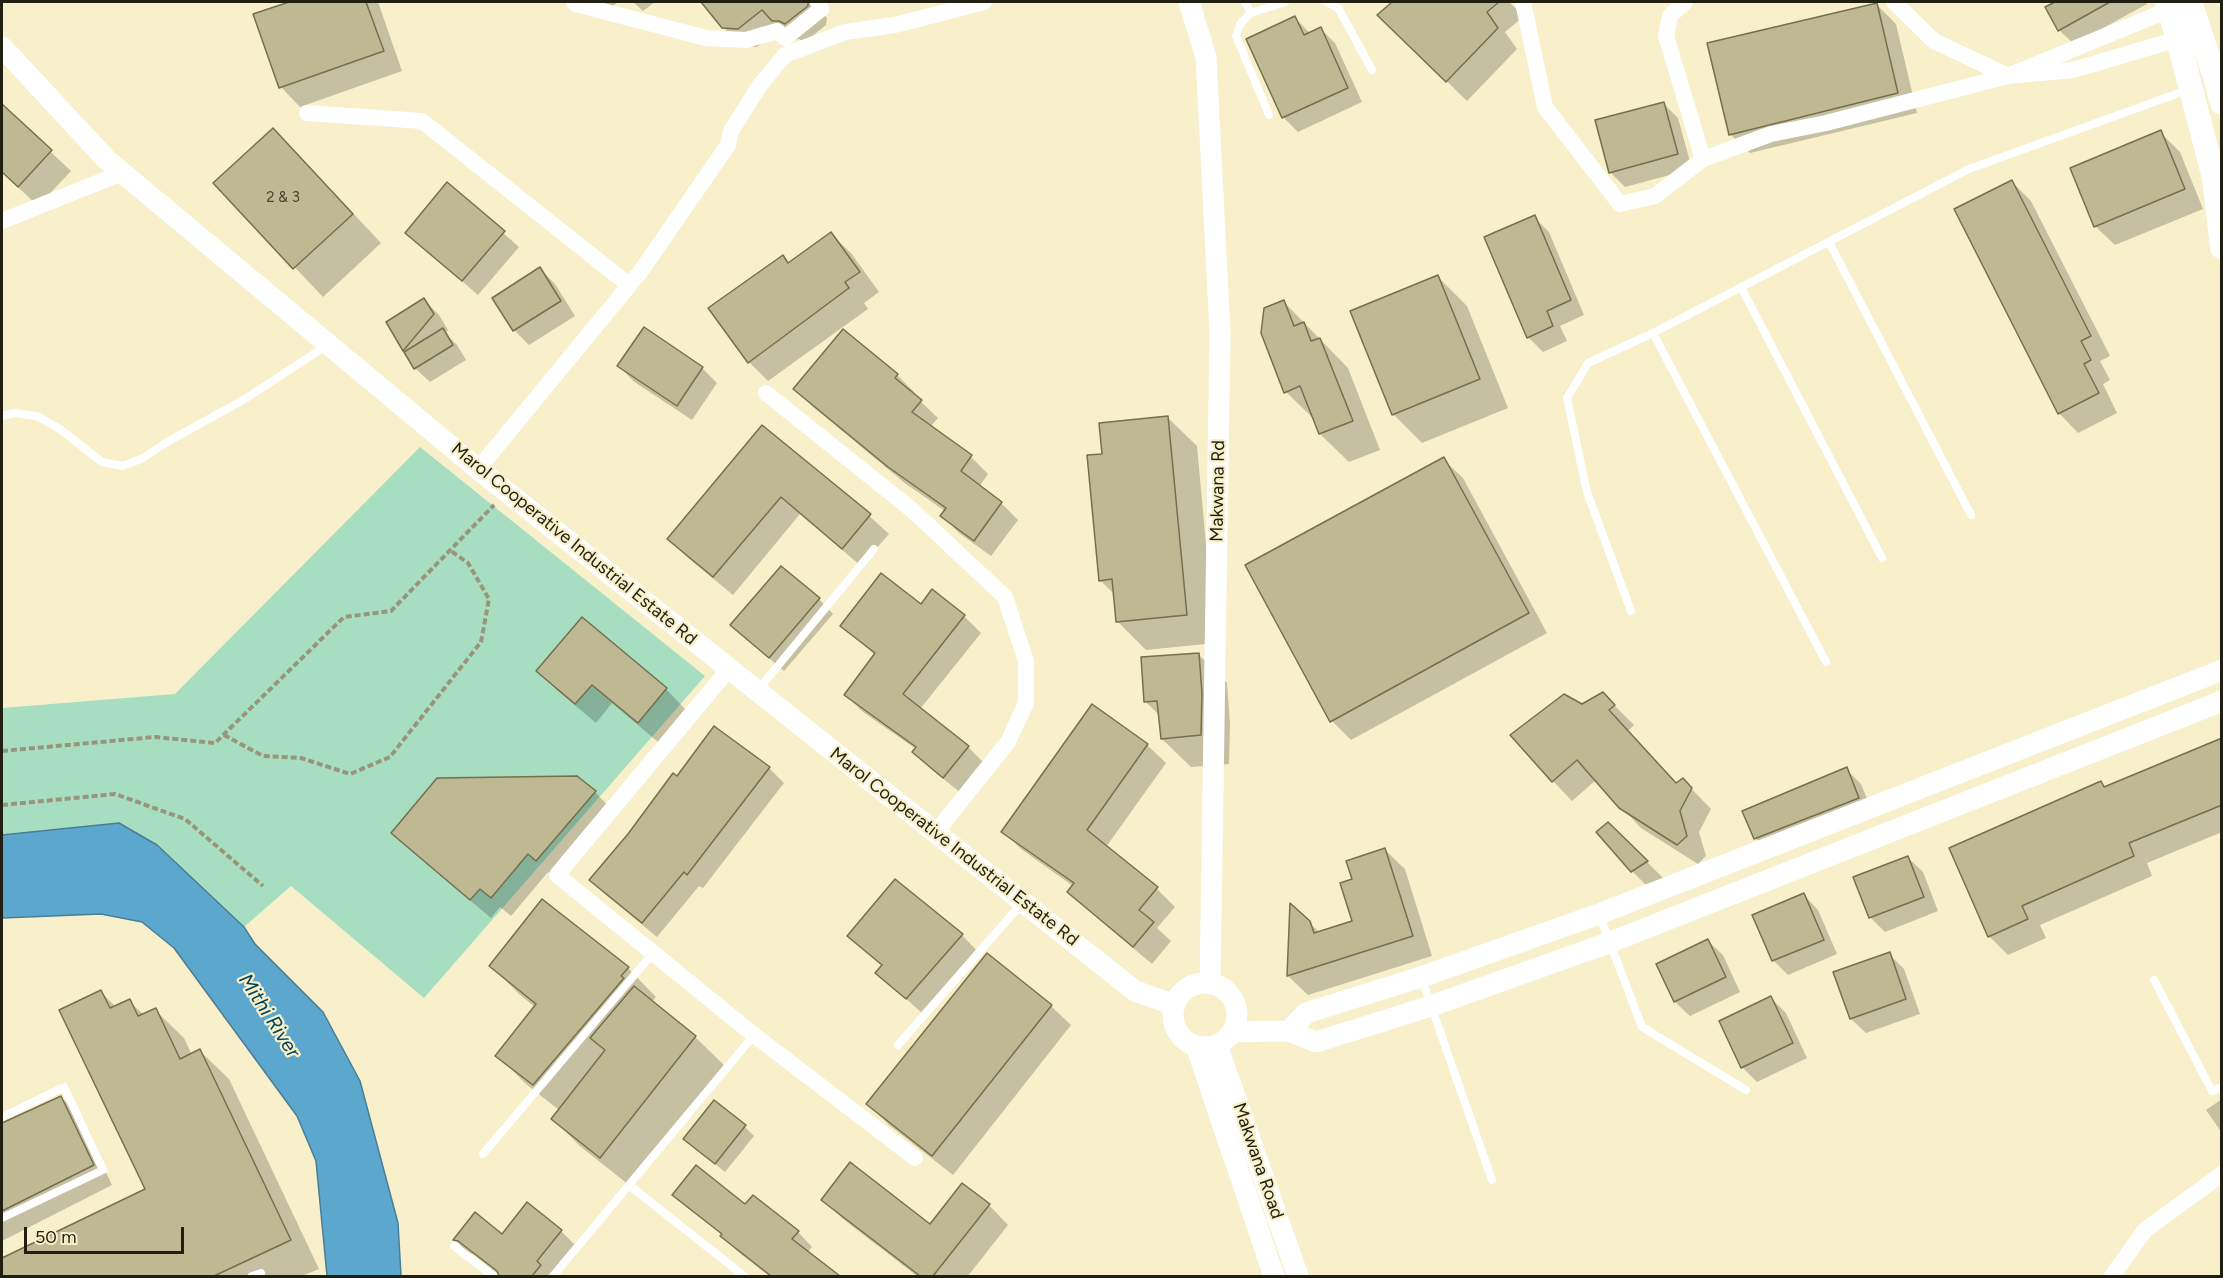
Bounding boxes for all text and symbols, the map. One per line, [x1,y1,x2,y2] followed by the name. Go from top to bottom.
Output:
[266,189,300,207] house number: 2 & 3
[447,438,701,650] street label: Marol Cooperative Industrial Estate Rd
[1206,440,1230,542] street label: Makwana Rd
[825,743,1083,951] street label: Marol Cooperative Industrial Estate Rd
[233,970,305,1062] water label: Mithi River
[1228,1100,1288,1222] street label: Makwana Road
[27,1215,188,1253] scale bar
[35,1226,77,1248] text: 50 m

